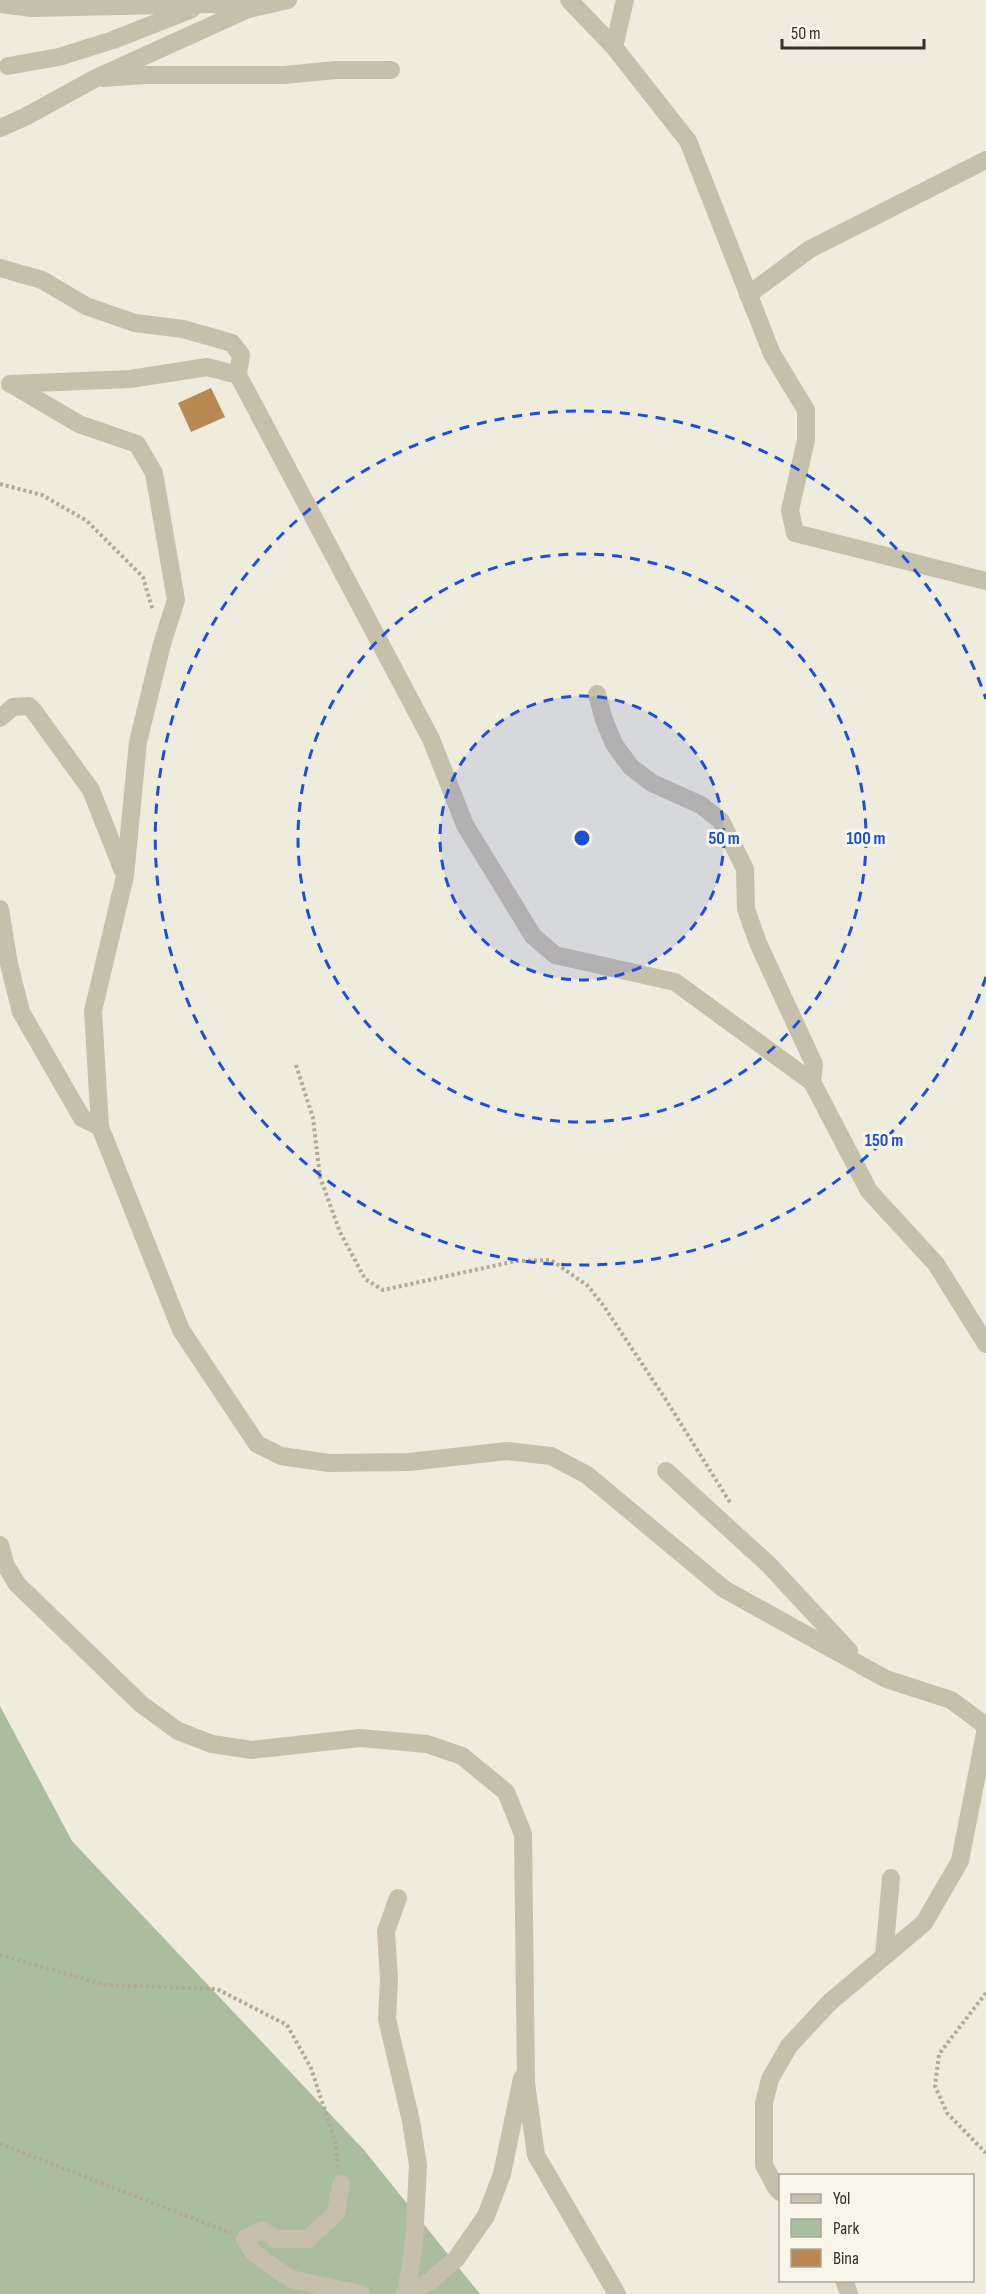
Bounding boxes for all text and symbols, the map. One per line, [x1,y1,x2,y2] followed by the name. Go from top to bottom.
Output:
[782,12,924,50] scale bar
[791,23,821,44] text: 50 m
[572,828,592,848] centre of rings
[708,828,740,849] text: 50 m
[847,828,886,849] text: 100 m
[865,1130,903,1151] text: 150 m
[779,2174,974,2282] legend
[833,2188,850,2209] text: Yol
[833,2218,859,2239] text: Park
[833,2248,859,2269] text: Bina

